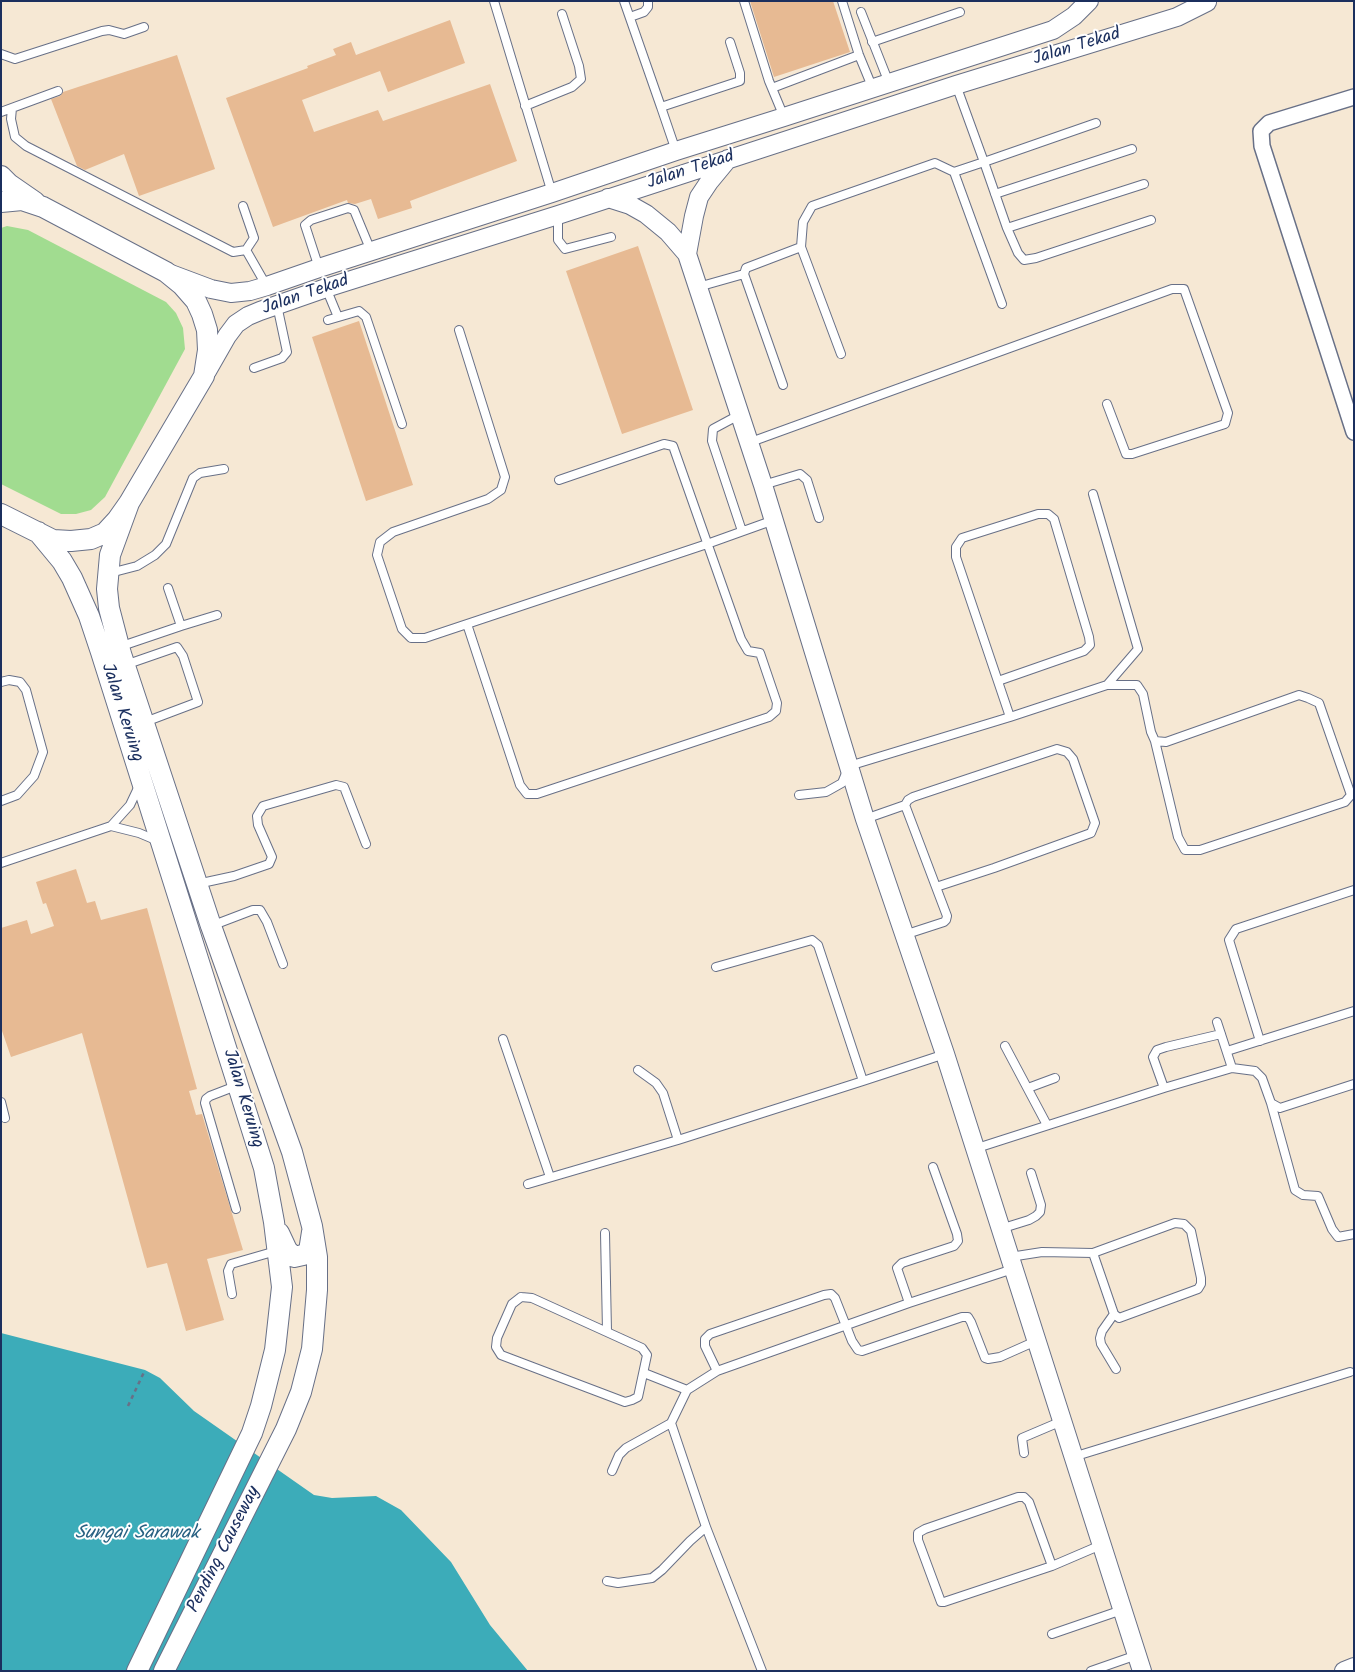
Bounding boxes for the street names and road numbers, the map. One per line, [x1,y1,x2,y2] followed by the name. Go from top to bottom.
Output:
[1031,24,1123,72] street label: Jalan Tekad
[645,147,737,195] street label: Jalan Tekad
[260,271,352,321] street label: Jalan Tekad
[95,661,147,765] street label: Jalan Keruing
[217,1047,267,1151] street label: Jalan Keruing
[184,1483,266,1617] street label: Pending Causeway

